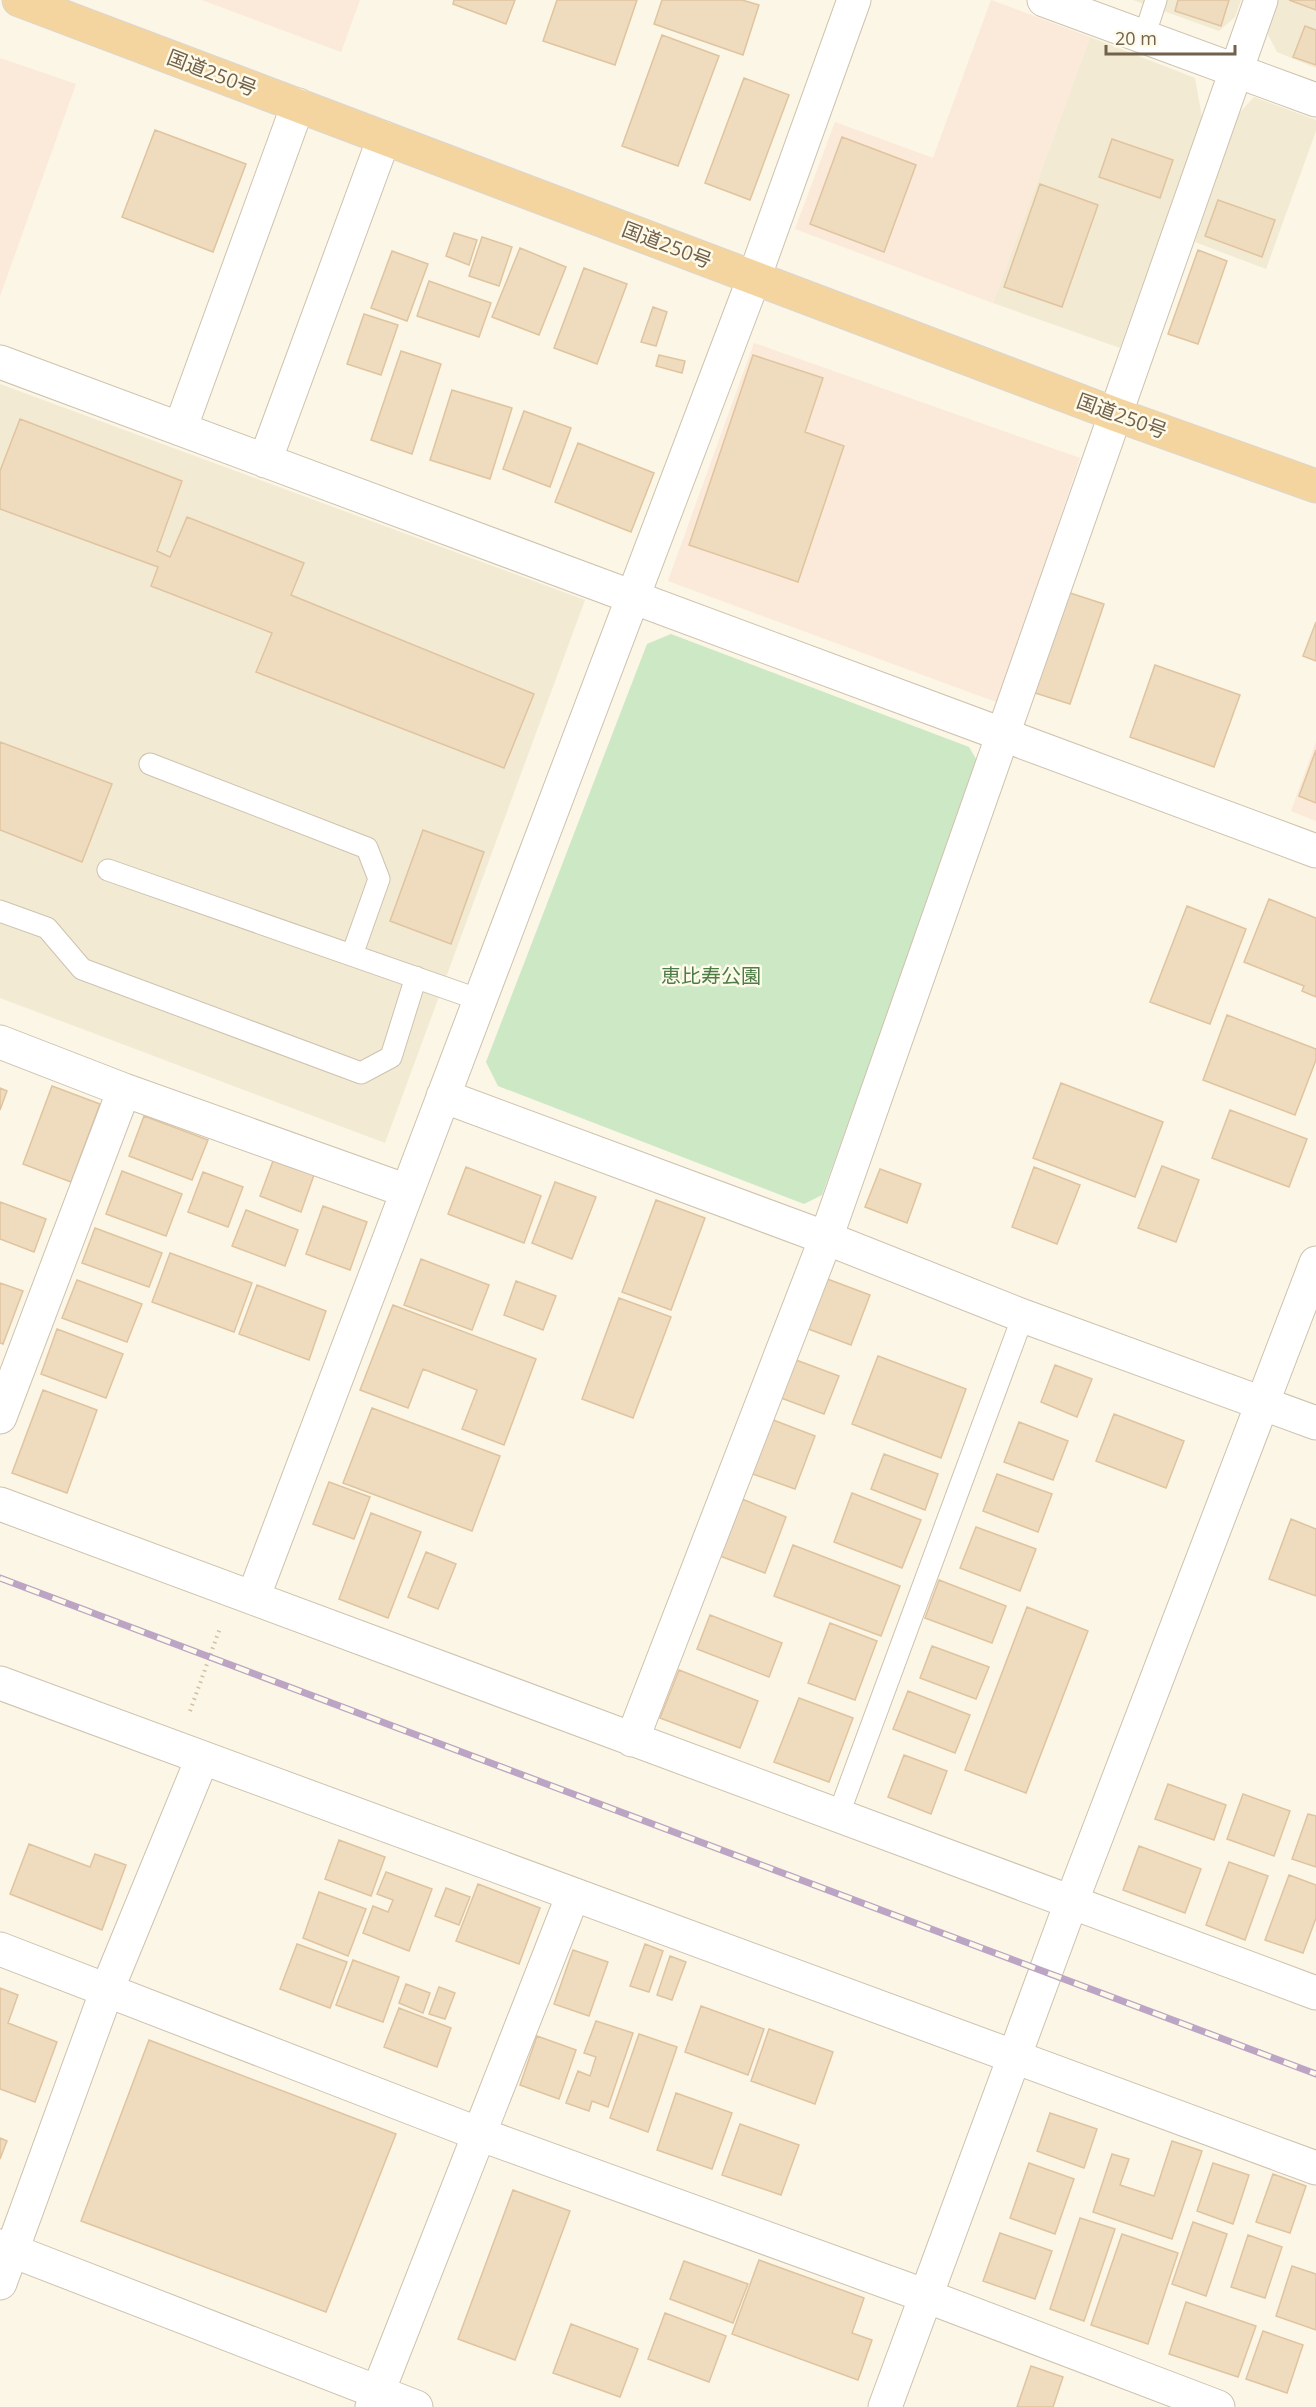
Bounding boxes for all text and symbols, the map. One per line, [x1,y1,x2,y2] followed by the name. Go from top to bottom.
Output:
[1106,18,1235,56] scale bar
[1115,26,1157,50] text: 20 m
[163,43,261,102] street label: 国道250号
[618,215,716,274] street label: 国道250号
[1073,387,1171,444] street label: 国道250号
[661,962,761,989] park label: 恵比寿公園

